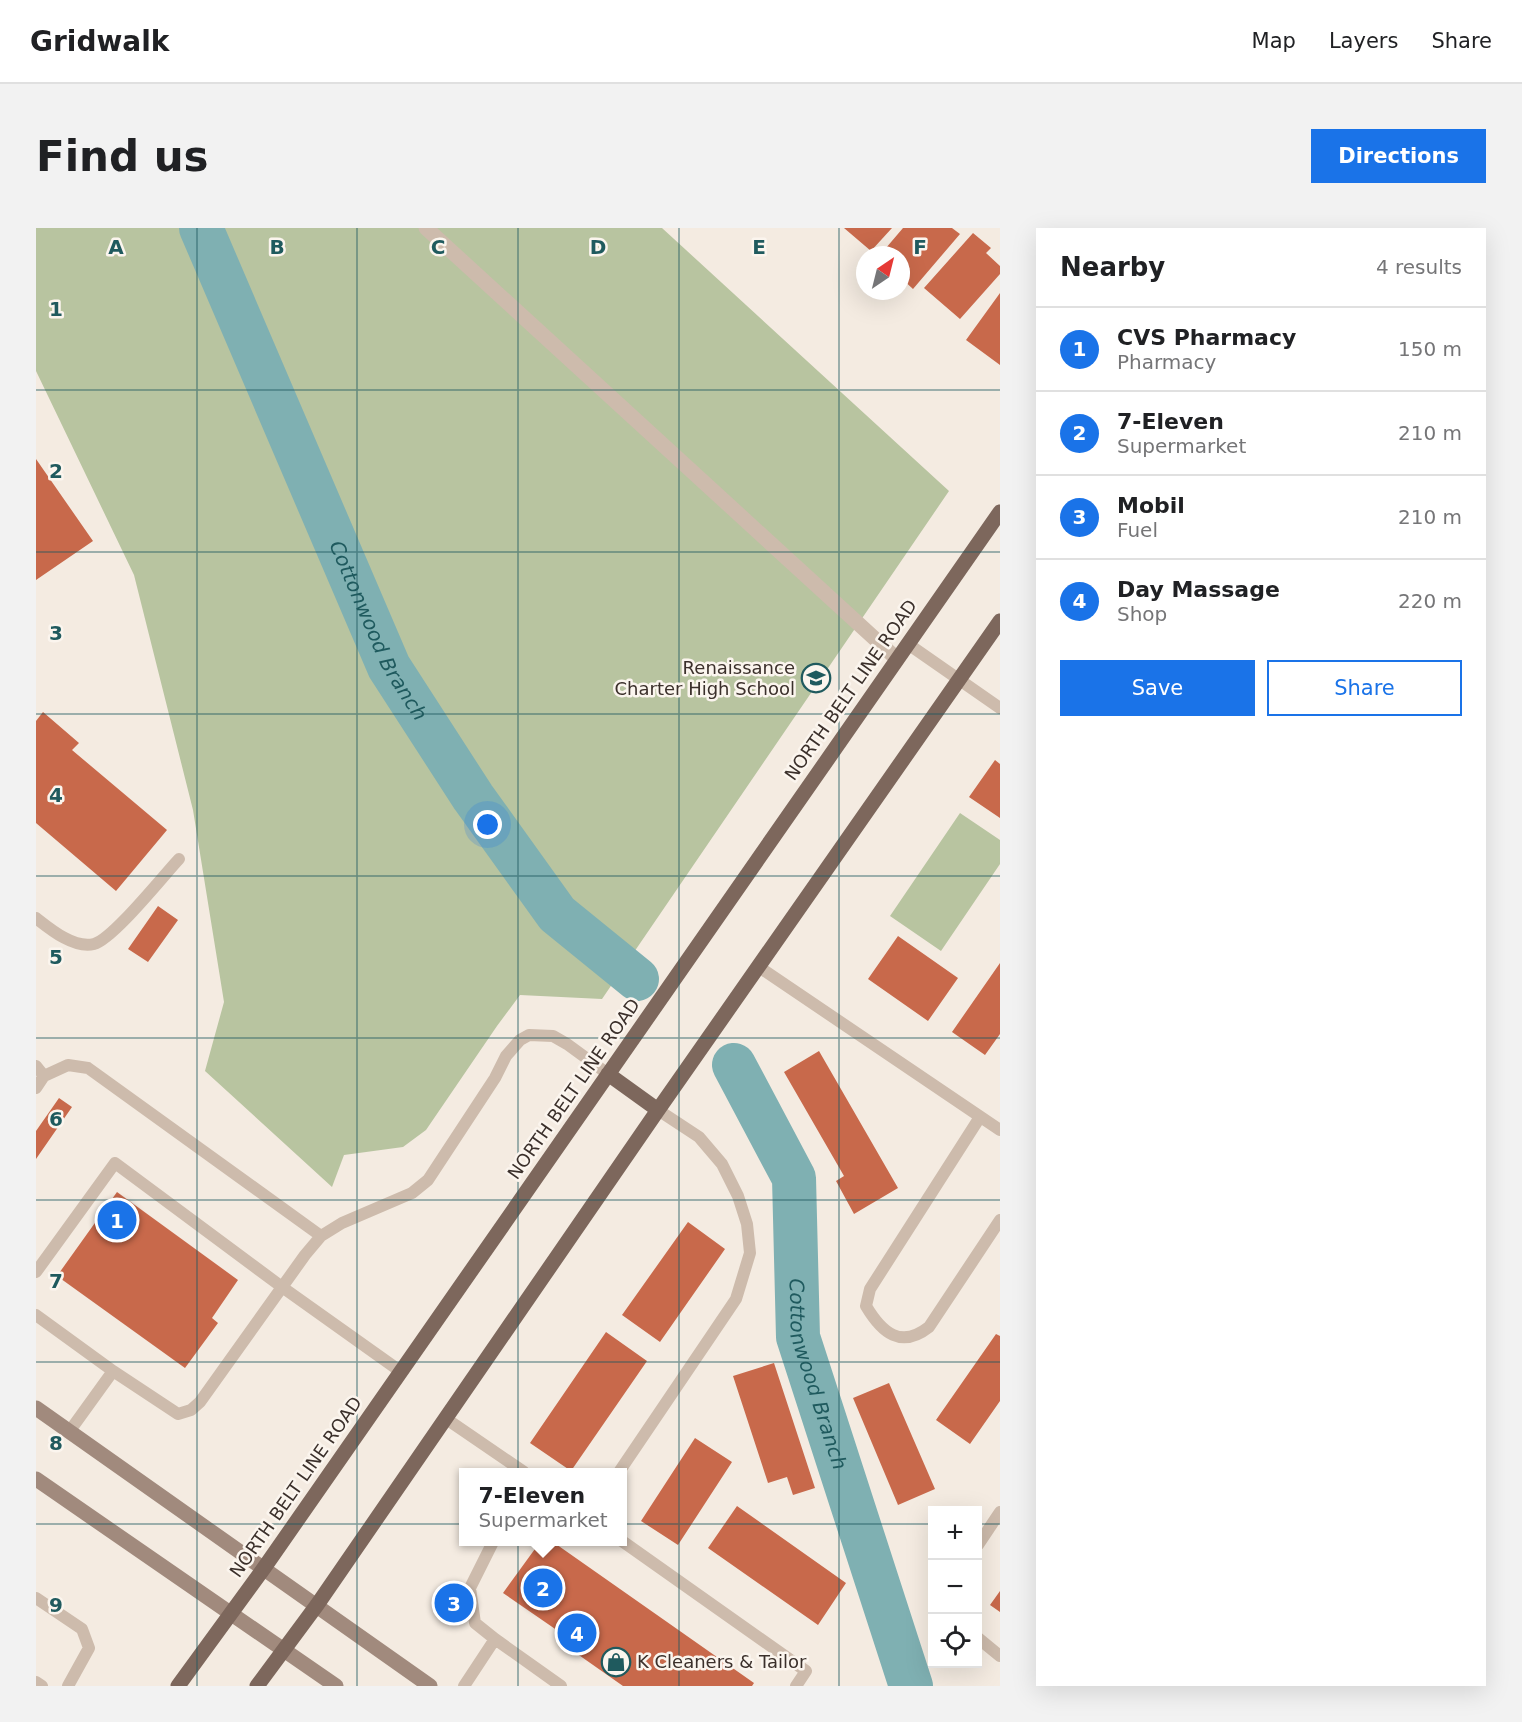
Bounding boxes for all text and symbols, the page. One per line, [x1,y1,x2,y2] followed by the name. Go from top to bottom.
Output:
[30,25,169,58] text: Gridwalk
[1252,29,1296,53] text: Map
[1329,29,1398,53] text: Layers
[1431,29,1492,53] text: Share
[1311,129,1486,183] button: Directions
[36,132,209,181] text: Find us
[108,235,124,259] text: A
[269,235,285,259] text: B
[431,235,445,259] text: C
[590,235,606,259] text: D
[752,235,766,259] text: E
[913,235,927,259] text: F
[856,246,910,300] north arrow
[1060,252,1165,282] text: Nearby
[1376,255,1462,279] text: 4 results
[49,297,63,321] text: 1
[1117,325,1296,350] text: CVS Pharmacy
[1073,337,1086,361] text: 1
[1398,337,1462,361] text: 150 m
[1117,350,1216,374] text: Pharmacy
[1117,409,1224,434] text: 7-Eleven
[1073,421,1086,445] text: 2
[1398,421,1462,445] text: 210 m
[1117,434,1246,458] text: Supermarket
[49,459,63,483] text: 2
[1117,493,1185,518] text: Mobil
[1073,505,1086,529] text: 3
[1398,505,1462,529] text: 210 m
[1117,518,1158,542] text: Fuel
[324,537,432,725] water label: Cottonwood Branch
[1117,577,1280,602] text: Day Massage
[1073,589,1086,613] text: 4
[1398,589,1462,613] text: 220 m
[780,595,921,784] street label: NORTH BELT LINE ROAD
[1117,602,1167,626] text: Shop
[49,621,63,645] text: 3
[614,657,795,699] place label: Renaissance Charter High School
[1060,660,1255,716] button: Save
[1267,660,1462,716] button: Share
[800,662,832,694] school or university icon: Renaissance Charter High School
[49,783,63,807] text: 4
[473,810,502,839] your location
[49,945,63,969] text: 5
[503,994,644,1183] street label: NORTH BELT LINE ROAD
[49,1107,63,1131] text: 6
[98,1198,136,1242] pin: 1
[49,1269,63,1293] text: 7
[785,1278,852,1473] water label: Cottonwood Branch
[225,1392,366,1581] street label: NORTH BELT LINE ROAD
[49,1431,63,1455] text: 8
[459,1468,627,1546] popup
[478,1483,585,1508] text: 7-Eleven
[928,1506,982,1668] map controls
[928,1506,982,1560] button: +
[478,1508,608,1532] text: Supermarket
[928,1560,982,1614] button: −
[524,1566,562,1610] pin: 2
[434,1580,474,1626] pin: 3
[49,1593,63,1617] text: 9
[558,1610,596,1656] pin: 4
[928,1614,982,1668] button: locate
[600,1646,632,1678] shop icon: K Cleaners & Tailor
[637,1651,807,1672] place label: K Cleaners & Tailor

